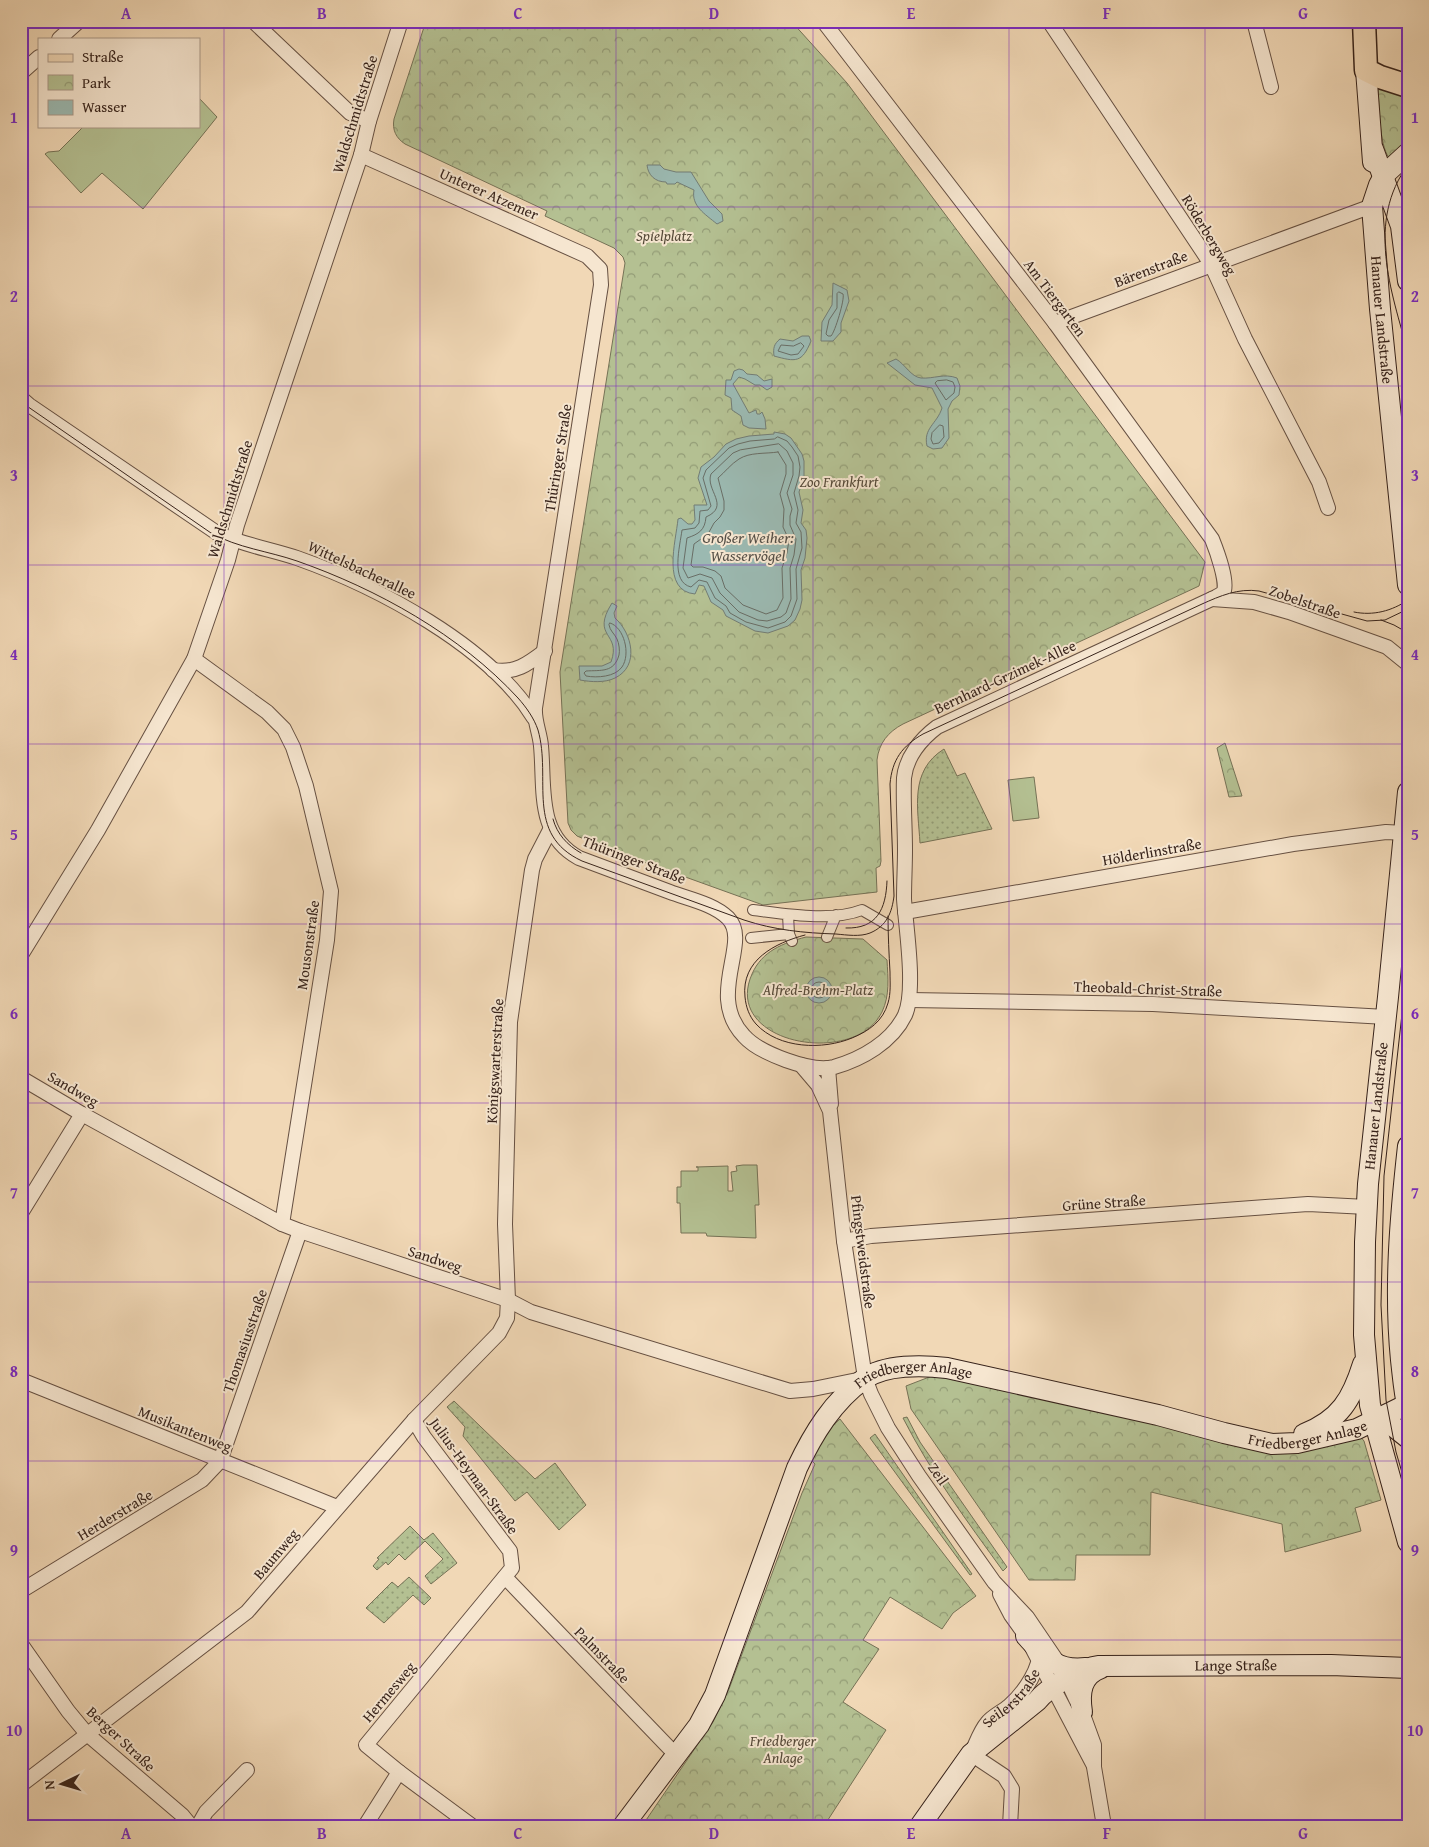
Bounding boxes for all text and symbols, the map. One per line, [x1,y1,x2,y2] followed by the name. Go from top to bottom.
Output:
[121,1,132,25] text: A
[317,1,327,25] text: B
[513,1,523,25] text: C
[709,1,719,25] text: D
[907,1,916,25] text: E
[1103,1,1111,25] text: F
[1298,1,1308,25] text: G
[38,38,200,128] legend
[82,46,124,67] text: Straße
[327,52,382,175] street label: Waldschmidtstraße
[82,72,111,93] text: Park
[82,96,126,117] text: Wasser
[10,105,18,129] text: 1
[1411,105,1419,129] text: 1
[436,162,542,225] street label: Unterer Atzemer
[1177,190,1242,280] street label: Röderbergweg
[636,225,692,246] park label: Spielplatz
[1111,245,1191,292] street label: Bärenstraße
[1019,255,1092,341] street label: Am Tiergarten
[1366,255,1399,385] street label: Hanauer Landstraße
[10,284,18,308] text: 2
[1411,284,1419,308] text: 2
[539,402,576,514] street label: Thüringer Straße
[202,437,257,560] street label: Waldschmidtstraße
[10,463,18,487] text: 3
[1411,463,1419,487] text: 3
[800,471,879,492] park label: Zoo Frankfurt
[702,525,794,567] water label: Großer Weiher: Wasservögel
[305,535,420,604] street label: Wittelsbacherallee
[1266,579,1344,624] street label: Zobelstraße
[930,634,1079,719] street label: Bernhard-Grzimek-Allee
[10,642,18,666] text: 4
[1411,642,1419,666] text: 4
[10,822,18,846] text: 5
[1411,822,1419,846] text: 5
[579,830,689,889] street label: Thüringer Straße
[1101,832,1203,871] street label: Hölderlinstraße
[291,899,324,991] street label: Mousonstraße
[1073,975,1223,1002] street label: Theobald-Christ-Straße
[762,979,874,1000] park label: Alfred-Brehm-Platz
[481,998,508,1124] street label: Königswarterstraße
[10,1001,18,1025] text: 6
[1411,1001,1419,1025] text: 6
[1358,1041,1393,1171] street label: Hanauer Landstraße
[44,1066,103,1112] street label: Sandweg
[10,1180,18,1204] text: 7
[1411,1180,1419,1204] text: 7
[1062,1189,1146,1216] street label: Grüne Straße
[846,1194,881,1310] street label: Pfingstweidstraße
[405,1240,465,1277] street label: Sandweg
[217,1286,272,1395] street label: Thomasiusstraße
[849,1355,975,1393] street label: Friedberger Anlage
[10,1359,18,1383] text: 8
[1411,1359,1419,1383] text: 8
[135,1400,236,1457] street label: Musikantenweg
[424,1412,524,1538] street label: Julius-Heyman-Straße
[1246,1415,1371,1454] street label: Friedberger Anlage
[923,1458,954,1489] street label: Zeil
[73,1484,156,1545] street label: Herderstraße
[248,1523,304,1584] street label: Baumweg
[10,1538,18,1562] text: 9
[1411,1538,1419,1562] text: 9
[570,1622,635,1688] street label: Palmstraße
[1195,1654,1277,1676] street label: Lange Straße
[357,1656,421,1726] street label: Hermesweg
[976,1665,1045,1732] street label: Seilerstraße
[82,1701,160,1776] street label: Berger Straße
[6,1718,22,1742] text: 10
[1407,1718,1423,1742] text: 10
[749,1730,817,1768] park label: Friedberger Anlage
[38,1760,88,1810] north arrow
[39,1779,59,1791] text: N
[121,1821,132,1845] text: A
[317,1821,327,1845] text: B
[513,1821,523,1845] text: C
[709,1821,719,1845] text: D
[907,1821,916,1845] text: E
[1103,1821,1111,1845] text: F
[1298,1821,1308,1845] text: G

